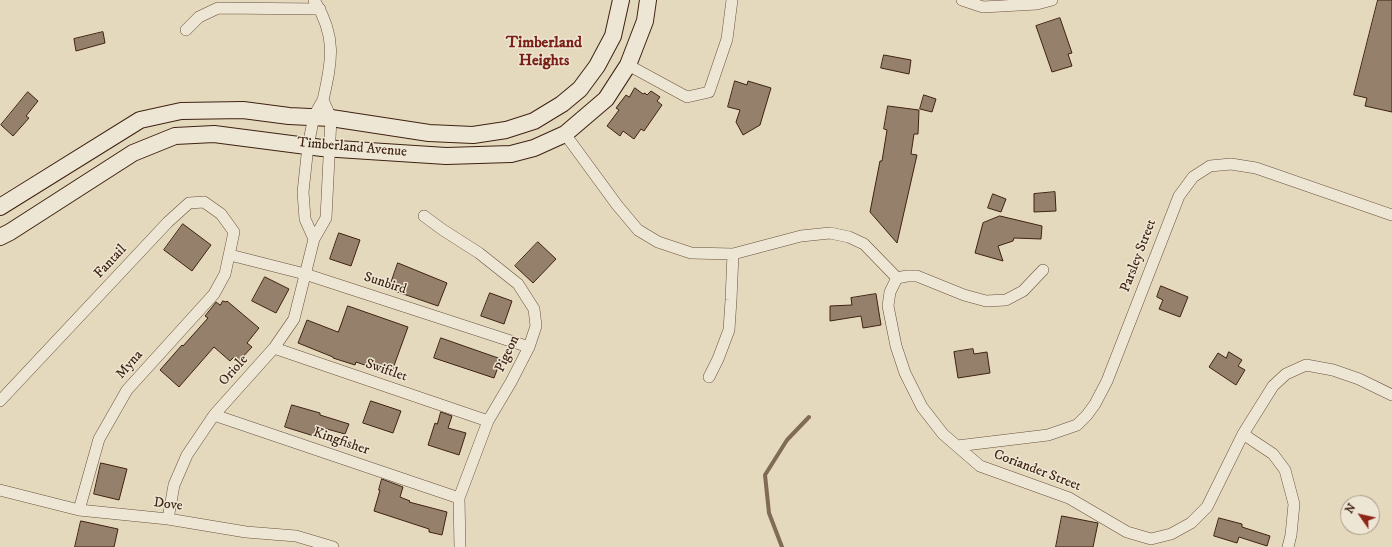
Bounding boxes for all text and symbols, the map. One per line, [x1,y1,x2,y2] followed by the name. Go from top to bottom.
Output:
[506,34,582,72] district label: Timberland Heights
[297,135,407,161] street label: Timberland Avenue
[1117,217,1161,295] street label: Parsley Street
[91,242,131,282] street label: Fantail
[362,269,408,299] street label: Sunbird
[492,333,524,375] street label: Pigeon
[113,347,147,383] street label: Myna
[216,352,252,390] street label: Oriole
[363,356,409,386] street label: Swiftlet
[311,425,371,459] street label: Kingfisher
[991,447,1083,495] street label: Coriander Street
[153,495,183,515] street label: Dove
[1340,495,1380,535] north arrow
[1343,501,1359,517] text: N

